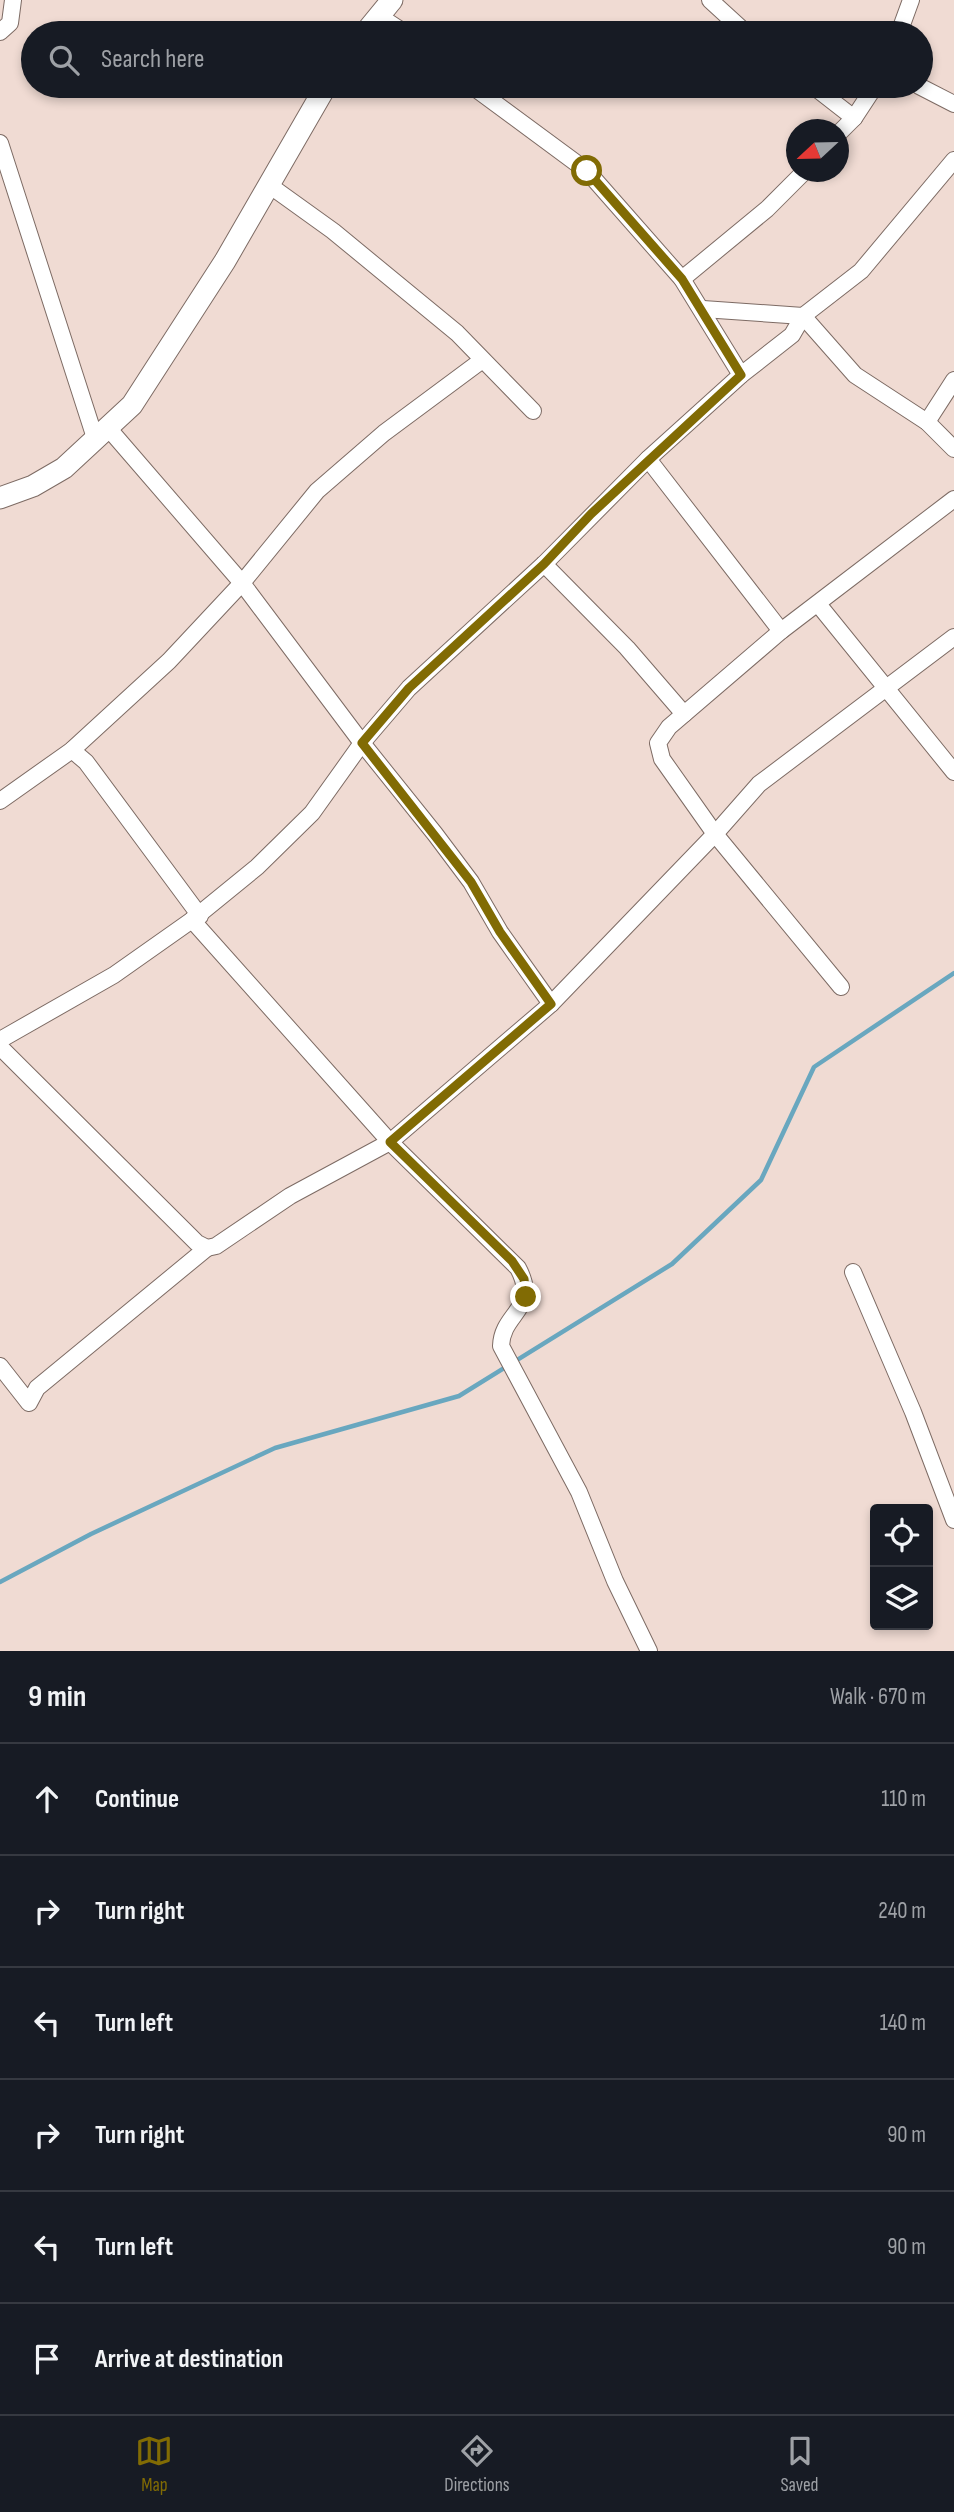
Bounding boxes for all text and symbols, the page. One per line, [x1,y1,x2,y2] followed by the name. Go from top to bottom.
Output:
[21,21,933,98] search box
[45,41,83,79] icon: search
[101,44,204,75] text: Search here
[786,119,849,182] north arrow
[571,155,602,186] route start
[510,1281,541,1312] route end
[870,1504,933,1630] map controls
[870,1504,933,1567] button: locate
[870,1567,933,1630] button: layers
[28,1679,86,1715] text: 9 min
[830,1683,926,1711] text: Walk · 670 m
[28,1780,66,1818] icon: ahead
[95,1784,179,1815] text: Continue
[881,1785,926,1813] text: 110 m
[28,1892,66,1930] icon: right
[95,1896,184,1927] text: Turn right
[878,1897,926,1925] text: 240 m
[28,2004,66,2042] icon: left
[95,2008,173,2039] text: Turn left
[880,2009,926,2037] text: 140 m
[28,2116,66,2154] icon: right
[95,2120,184,2151] text: Turn right
[887,2121,926,2149] text: 90 m
[28,2228,66,2266] icon: left
[95,2232,173,2263] text: Turn left
[887,2233,926,2261] text: 90 m
[28,2340,66,2378] icon: arrive
[95,2344,283,2375] text: Arrive at destination
[135,2432,173,2497] tab: Map
[444,2432,510,2497] tab: Directions
[780,2432,819,2497] tab: Saved

